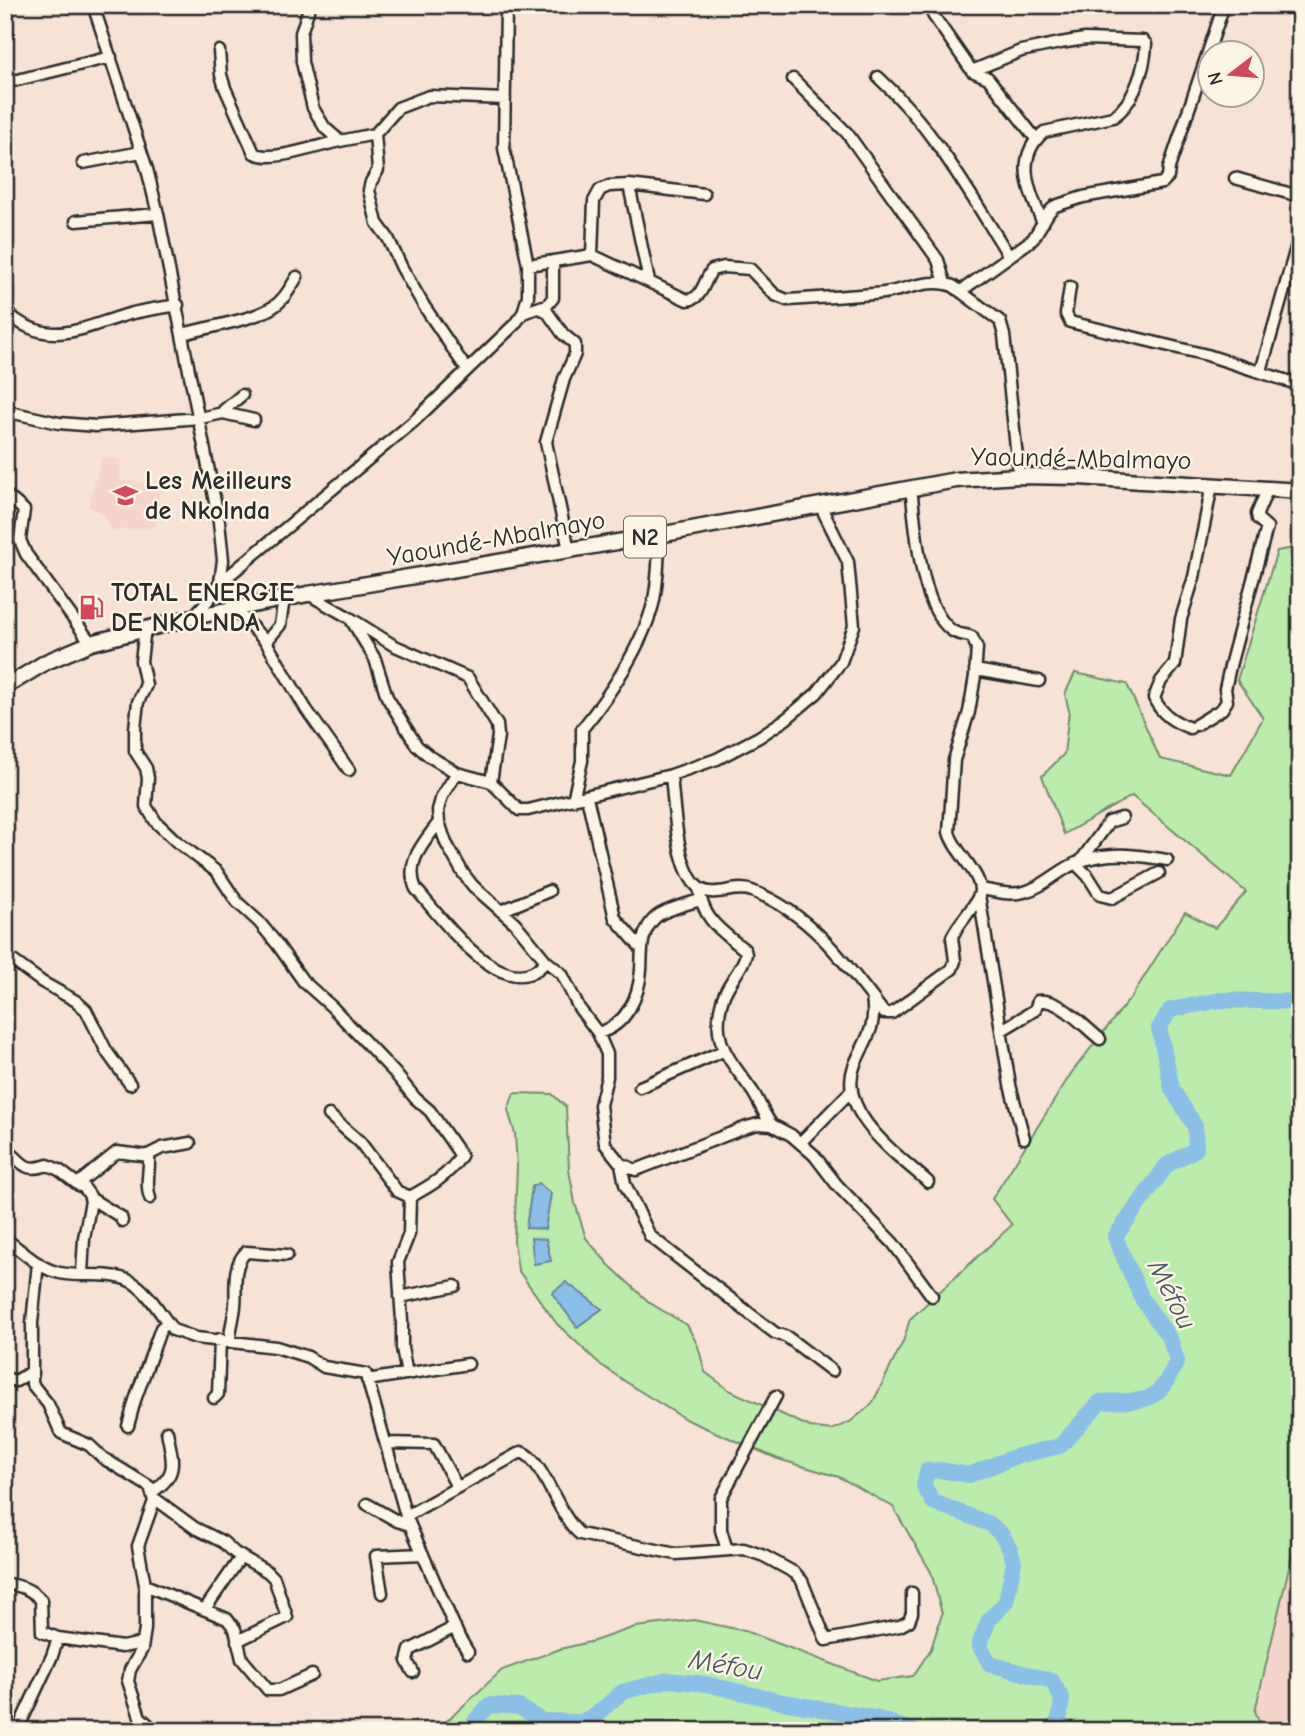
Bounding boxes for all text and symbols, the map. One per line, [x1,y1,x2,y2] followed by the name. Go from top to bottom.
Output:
[1196,38,1266,108] north arrow
[1203,69,1228,87] text: N
[970,442,1192,476] street label: Yaoundé-Mbalmayo
[145,466,291,526] place label: Les Meilleurs de Nkolnda
[111,481,139,509] school or university icon: Les Meilleurs de Nkolnda
[385,505,607,573] street label: Yaoundé-Mbalmayo
[624,516,666,558] road number: N2
[111,578,294,638] place label: TOTAL ENERGIE DE NKOLNDA
[77,593,105,621] fuel station icon: TOTAL ENERGIE DE NKOLNDA
[1141,1253,1203,1335] water label: Méfou
[685,1643,765,1687] water label: Méfou

